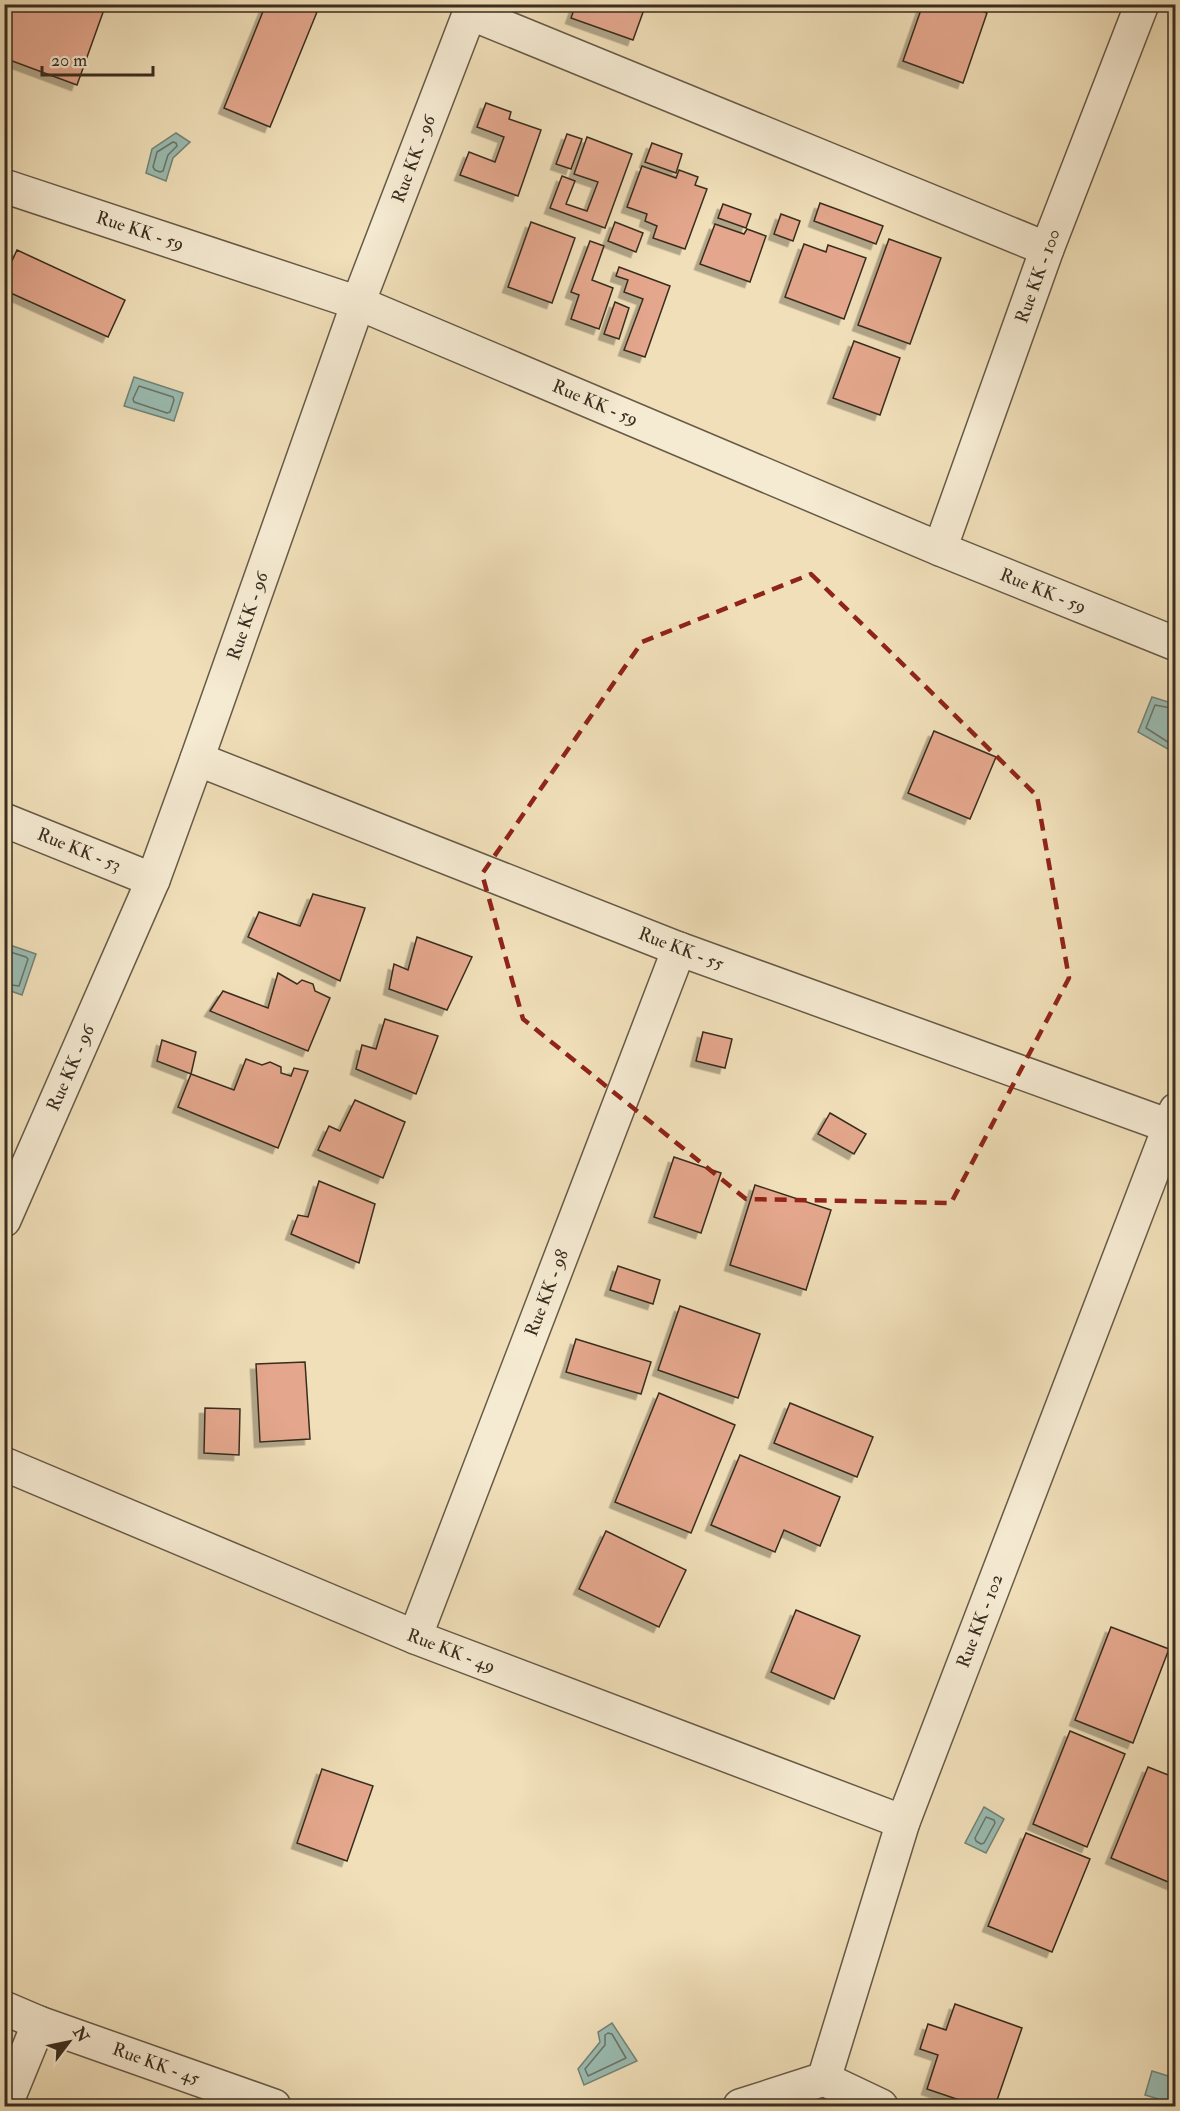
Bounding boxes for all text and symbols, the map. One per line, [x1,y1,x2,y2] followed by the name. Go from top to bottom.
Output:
[42,39,153,77] scale bar
[51,49,87,72] text: 20 m
[387,111,442,206] street label: Rue KK - 96
[93,206,187,256] street label: Rue KK - 59
[1010,226,1066,326] street label: Rue KK - 100
[549,375,641,431] street label: Rue KK - 59
[997,563,1089,619] street label: Rue KK - 59
[222,568,274,663] street label: Rue KK - 96
[34,823,124,877] street label: Rue KK - 53
[635,922,727,976] street label: Rue KK - 55
[42,1020,101,1115] street label: Rue KK - 96
[520,1246,574,1340] street label: Rue KK - 98
[952,1571,1008,1671] street label: Rue KK - 102
[404,1624,498,1678] street label: Rue KK - 49
[39,2012,99,2072] north arrow
[68,2022,94,2047] text: N
[109,2038,203,2090] street label: Rue KK - 45

